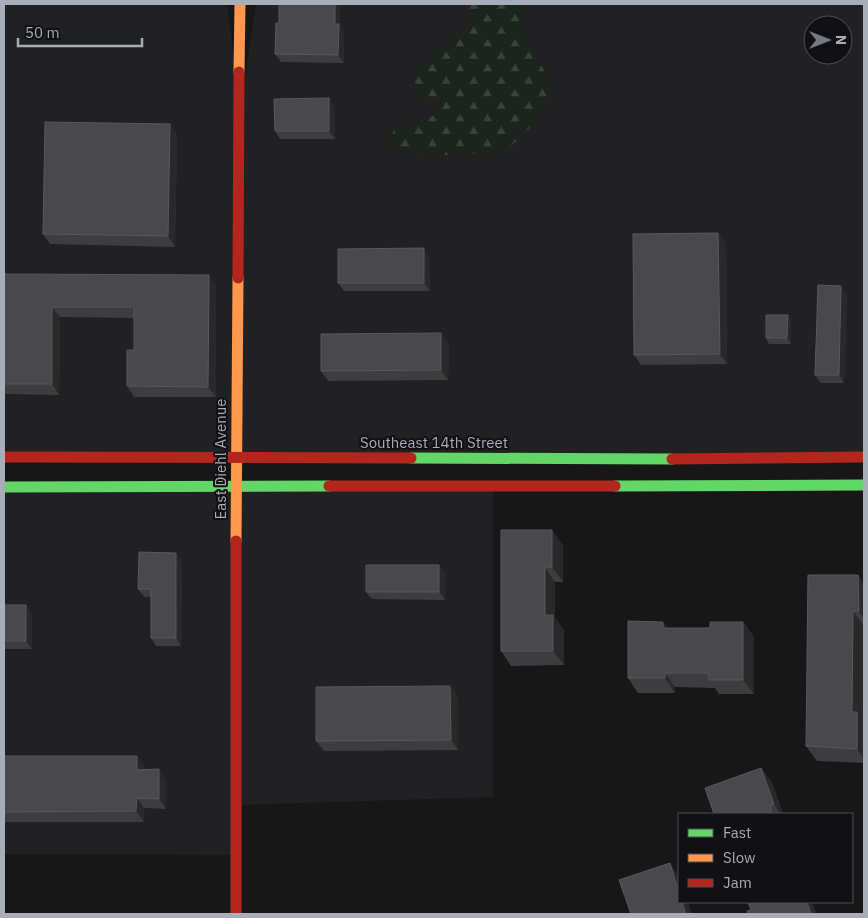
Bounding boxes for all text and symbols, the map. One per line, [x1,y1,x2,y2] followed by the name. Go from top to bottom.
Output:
[18,15,141,47] scale bar
[803,15,853,65] north arrow
[25,23,60,42] text: 50 m
[832,35,850,45] text: N
[211,398,230,520] street label: East Diehl Avenue
[360,433,508,452] street label: Southeast 14th Street
[678,813,853,903] legend
[723,823,751,842] text: Fast
[723,848,756,867] text: Slow
[723,873,752,892] text: Jam

